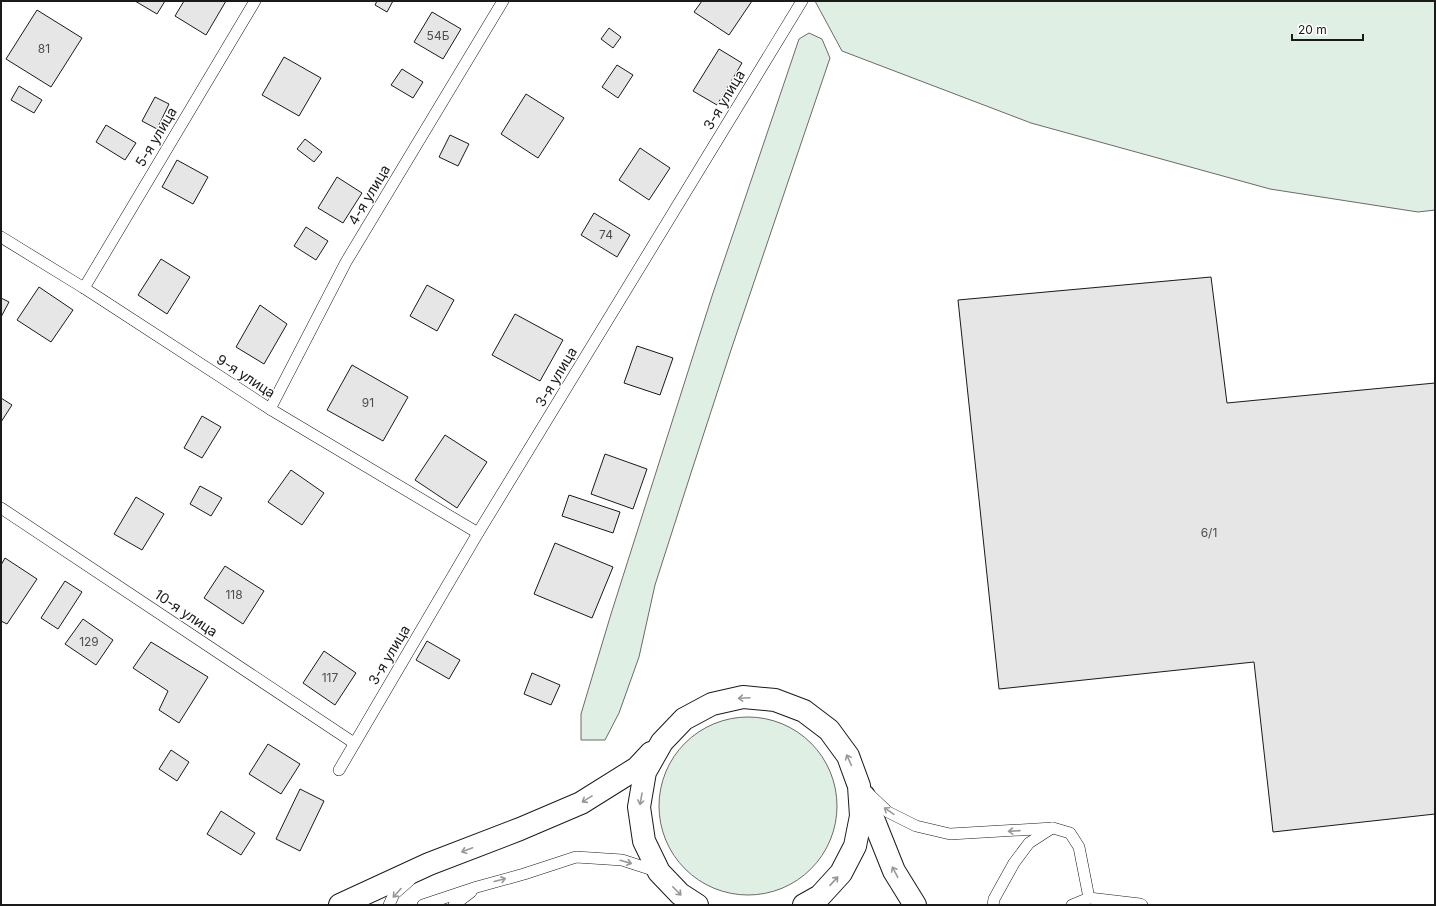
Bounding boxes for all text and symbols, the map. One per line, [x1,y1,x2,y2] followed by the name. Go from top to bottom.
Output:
[1292,16,1363,42] scale bar
[1298,22,1327,37] text: 20 m
[427,28,450,43] house number: 54Б
[38,41,50,56] house number: 81
[699,67,748,133] street label: 3-я улица
[131,104,180,170] street label: 5-я улица
[344,162,393,228] street label: 4-я улица
[599,227,613,242] house number: 74
[531,344,580,410] street label: 3-я улица
[214,350,279,401] street label: 9-я улица
[362,395,374,410] house number: 91
[1201,525,1217,540] house number: 6/1
[151,585,221,640] street label: 10-я улица
[225,587,243,602] house number: 118
[364,622,413,688] street label: 3-я улица
[79,634,99,649] house number: 129
[322,670,338,685] house number: 117
[738,695,751,702] one-way arrow
[845,754,852,766] one-way arrow
[636,792,644,805] one-way arrow
[581,796,593,804] one-way arrow
[883,807,894,815] one-way arrow
[1008,827,1021,834] one-way arrow
[462,846,474,854] one-way arrow
[620,859,633,866] one-way arrow
[891,866,898,878] one-way arrow
[494,876,507,884] one-way arrow
[829,876,838,886] one-way arrow
[672,886,681,896] one-way arrow
[392,888,402,898] one-way arrow

